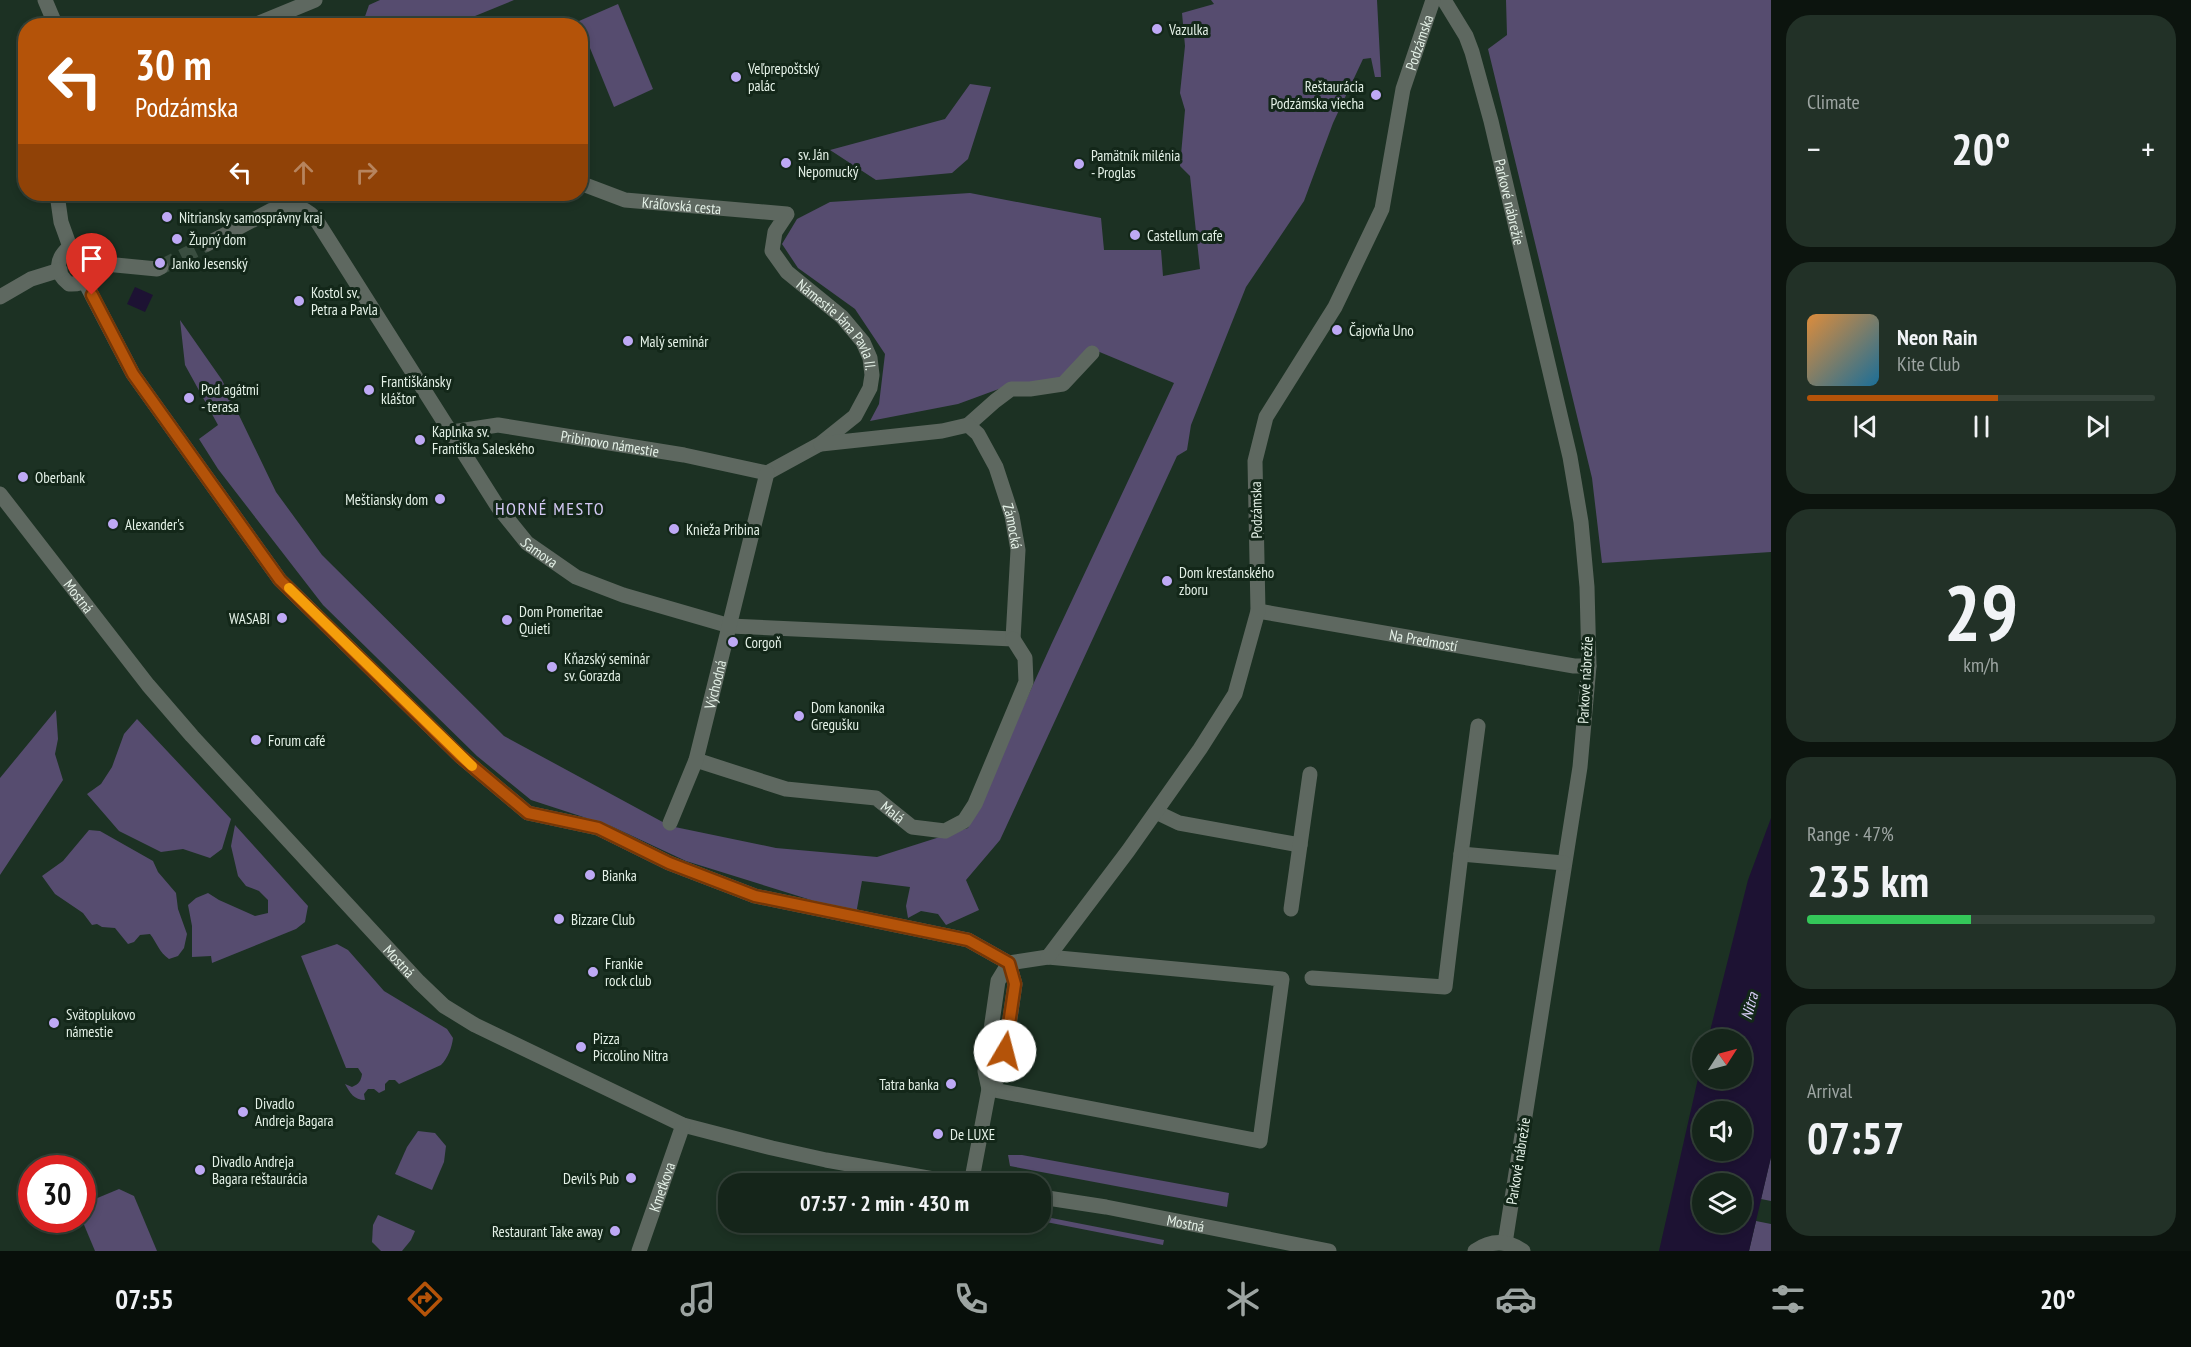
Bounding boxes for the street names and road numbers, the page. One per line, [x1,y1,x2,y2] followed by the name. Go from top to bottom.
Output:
[1401,12,1437,73] street label: Podzámska
[1491,157,1529,247] street label: Parkové nábrežie
[641,192,722,218] street label: Kráľovská cesta
[793,275,881,372] street label: Námestie Jána Pavla II.
[560,426,661,460] street label: Pribinovo námestie
[1246,481,1266,539] street label: Podzámska
[999,501,1027,550] street label: Zámocká
[517,533,562,571] street label: Samova
[60,575,98,617] street label: Mostná
[1388,625,1460,655] street label: Na Predmostí
[1573,636,1597,724] street label: Parkové nábrežie
[699,658,730,712] street label: Východná
[877,797,909,827] street label: Malá
[380,941,419,981] street label: Mostná
[1502,1116,1534,1206] street label: Parkové nábrežie
[644,1160,679,1214] street label: Kmeťkova
[1165,1210,1206,1236] street label: Mostná

